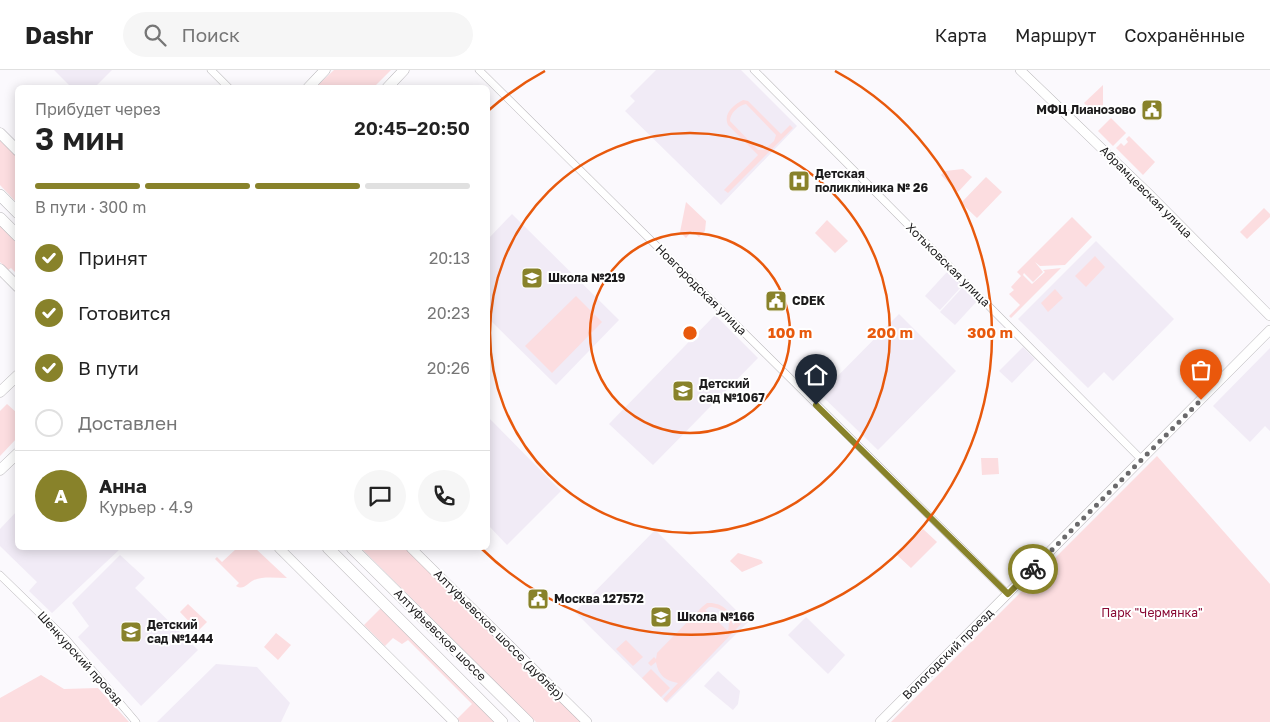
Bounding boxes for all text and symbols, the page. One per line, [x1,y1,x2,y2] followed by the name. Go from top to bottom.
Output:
[123,12,473,57] search box
[25,20,93,49] text: Dashr
[141,21,169,49] icon: search
[181,23,240,46] text: Поиск
[935,24,987,46] text: Карта
[1015,24,1096,46] text: Маршрут
[1124,24,1245,46] text: Сохранённые
[1140,98,1164,122] public building icon: МФЦ Лианозово
[35,99,161,119] text: Прибудет через
[1036,102,1136,117] place label: МФЦ Лианозово
[354,116,470,139] text: 20:45–20:50
[35,119,124,157] text: 3 мин
[1097,142,1196,241] street label: Абрамцевская улица
[815,166,928,195] place label: Детская поликлиника № 26
[787,169,811,193] hospital icon: Детская поликлиника № 26
[35,197,146,217] text: В пути · 300 m
[903,220,993,310] street label: Хотьковская улица
[653,241,750,338] street label: Новгородская улица
[35,244,63,272] icon: check
[78,246,147,269] text: Принят
[429,248,470,268] text: 20:13
[520,266,544,290] school or university icon: Школа №219
[548,270,626,285] place label: Школа №219
[764,289,788,313] public building icon: CDEK
[792,293,826,308] place label: CDEK
[35,299,63,327] icon: check
[78,301,171,324] text: Готовится
[427,303,470,323] text: 20:23
[768,323,812,341] text: 100 m
[867,323,913,341] text: 200 m
[967,323,1013,341] text: 300 m
[681,324,699,342] centre of rings
[1180,349,1222,400] pin
[35,354,63,382] icon: check
[795,354,837,405] pin
[78,356,139,379] text: В пути
[1187,356,1215,384] icon: bag
[427,358,470,378] text: 20:26
[802,361,830,389] icon: home
[699,376,765,405] place label: Детский сад №1067
[671,379,695,403] school or university icon: Детский сад №1067
[78,411,178,434] text: Доставлен
[354,470,406,522] button: chat
[418,470,470,522] button: phone
[99,474,147,497] text: Анна
[54,484,68,507] text: А
[99,497,193,517] text: Курьер · 4.9
[1008,544,1058,594] courier
[1019,555,1047,583] icon: bike
[431,566,568,703] street label: Алтуфьевское шоссе (дублёр)
[391,585,490,684] street label: Алтуфьевское шоссе
[526,587,550,611] public building icon: Москва 127572
[554,591,644,606] place label: Москва 127572
[649,605,673,629] school or university icon: Школа №166
[899,605,996,702] street label: Вологодский проезд
[1101,605,1203,620] park label: Парк "Чермянка"
[35,608,126,707] street label: Шенкурский проезд
[677,609,755,624] place label: Школа №166
[147,617,214,646] place label: Детский сад №1444
[119,620,143,644] school or university icon: Детский сад №1444

